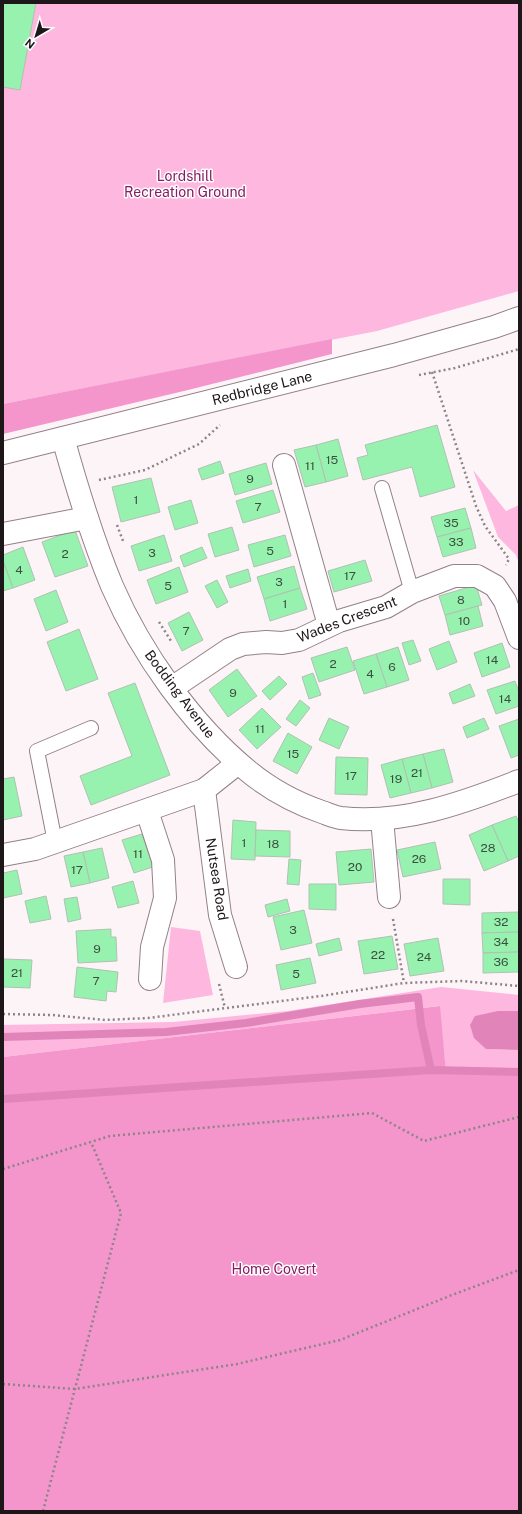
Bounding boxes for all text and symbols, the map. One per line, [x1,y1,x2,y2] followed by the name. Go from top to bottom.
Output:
[16,16,56,56] north arrow
[23,37,37,51] text: N
[124,168,246,200] park label: Lordshill Recreation Ground
[210,368,314,408] street label: Redbridge Lane
[326,453,339,467] house number: 15
[305,459,315,473] house number: 11
[246,472,254,486] house number: 9
[134,493,138,507] house number: 1
[254,500,262,514] house number: 7
[443,516,459,530] house number: 35
[448,535,464,549] house number: 33
[266,544,274,558] house number: 5
[148,546,156,560] house number: 3
[61,547,69,561] house number: 2
[15,563,23,577] house number: 4
[344,569,356,583] house number: 17
[275,575,283,589] house number: 3
[164,579,172,593] house number: 5
[295,593,399,645] street label: Wades Crescent
[457,593,465,607] house number: 8
[283,597,287,611] house number: 1
[458,614,470,628] house number: 10
[182,624,190,638] house number: 7
[142,647,218,741] street label: Bodding Avenue
[486,653,499,667] house number: 14
[329,657,337,671] house number: 2
[388,660,396,674] house number: 6
[366,667,374,681] house number: 4
[229,686,237,700] house number: 9
[499,692,512,706] house number: 14
[255,722,265,736] house number: 11
[287,747,300,761] house number: 15
[411,766,423,780] house number: 21
[345,769,357,783] house number: 17
[390,772,402,786] house number: 19
[242,836,246,850] house number: 1
[203,837,231,921] street label: Nutsea Road
[267,837,280,851] house number: 18
[481,841,496,855] house number: 28
[133,847,143,861] house number: 11
[412,852,426,866] house number: 26
[348,860,362,874] house number: 20
[71,863,83,877] house number: 17
[494,915,508,929] house number: 32
[289,923,297,937] house number: 3
[493,935,509,949] house number: 34
[93,942,101,956] house number: 9
[371,948,385,962] house number: 22
[417,950,432,964] house number: 24
[494,955,508,969] house number: 36
[11,966,23,980] house number: 21
[292,967,300,981] house number: 5
[92,974,100,988] house number: 7
[232,1261,316,1277] park label: Home Covert

